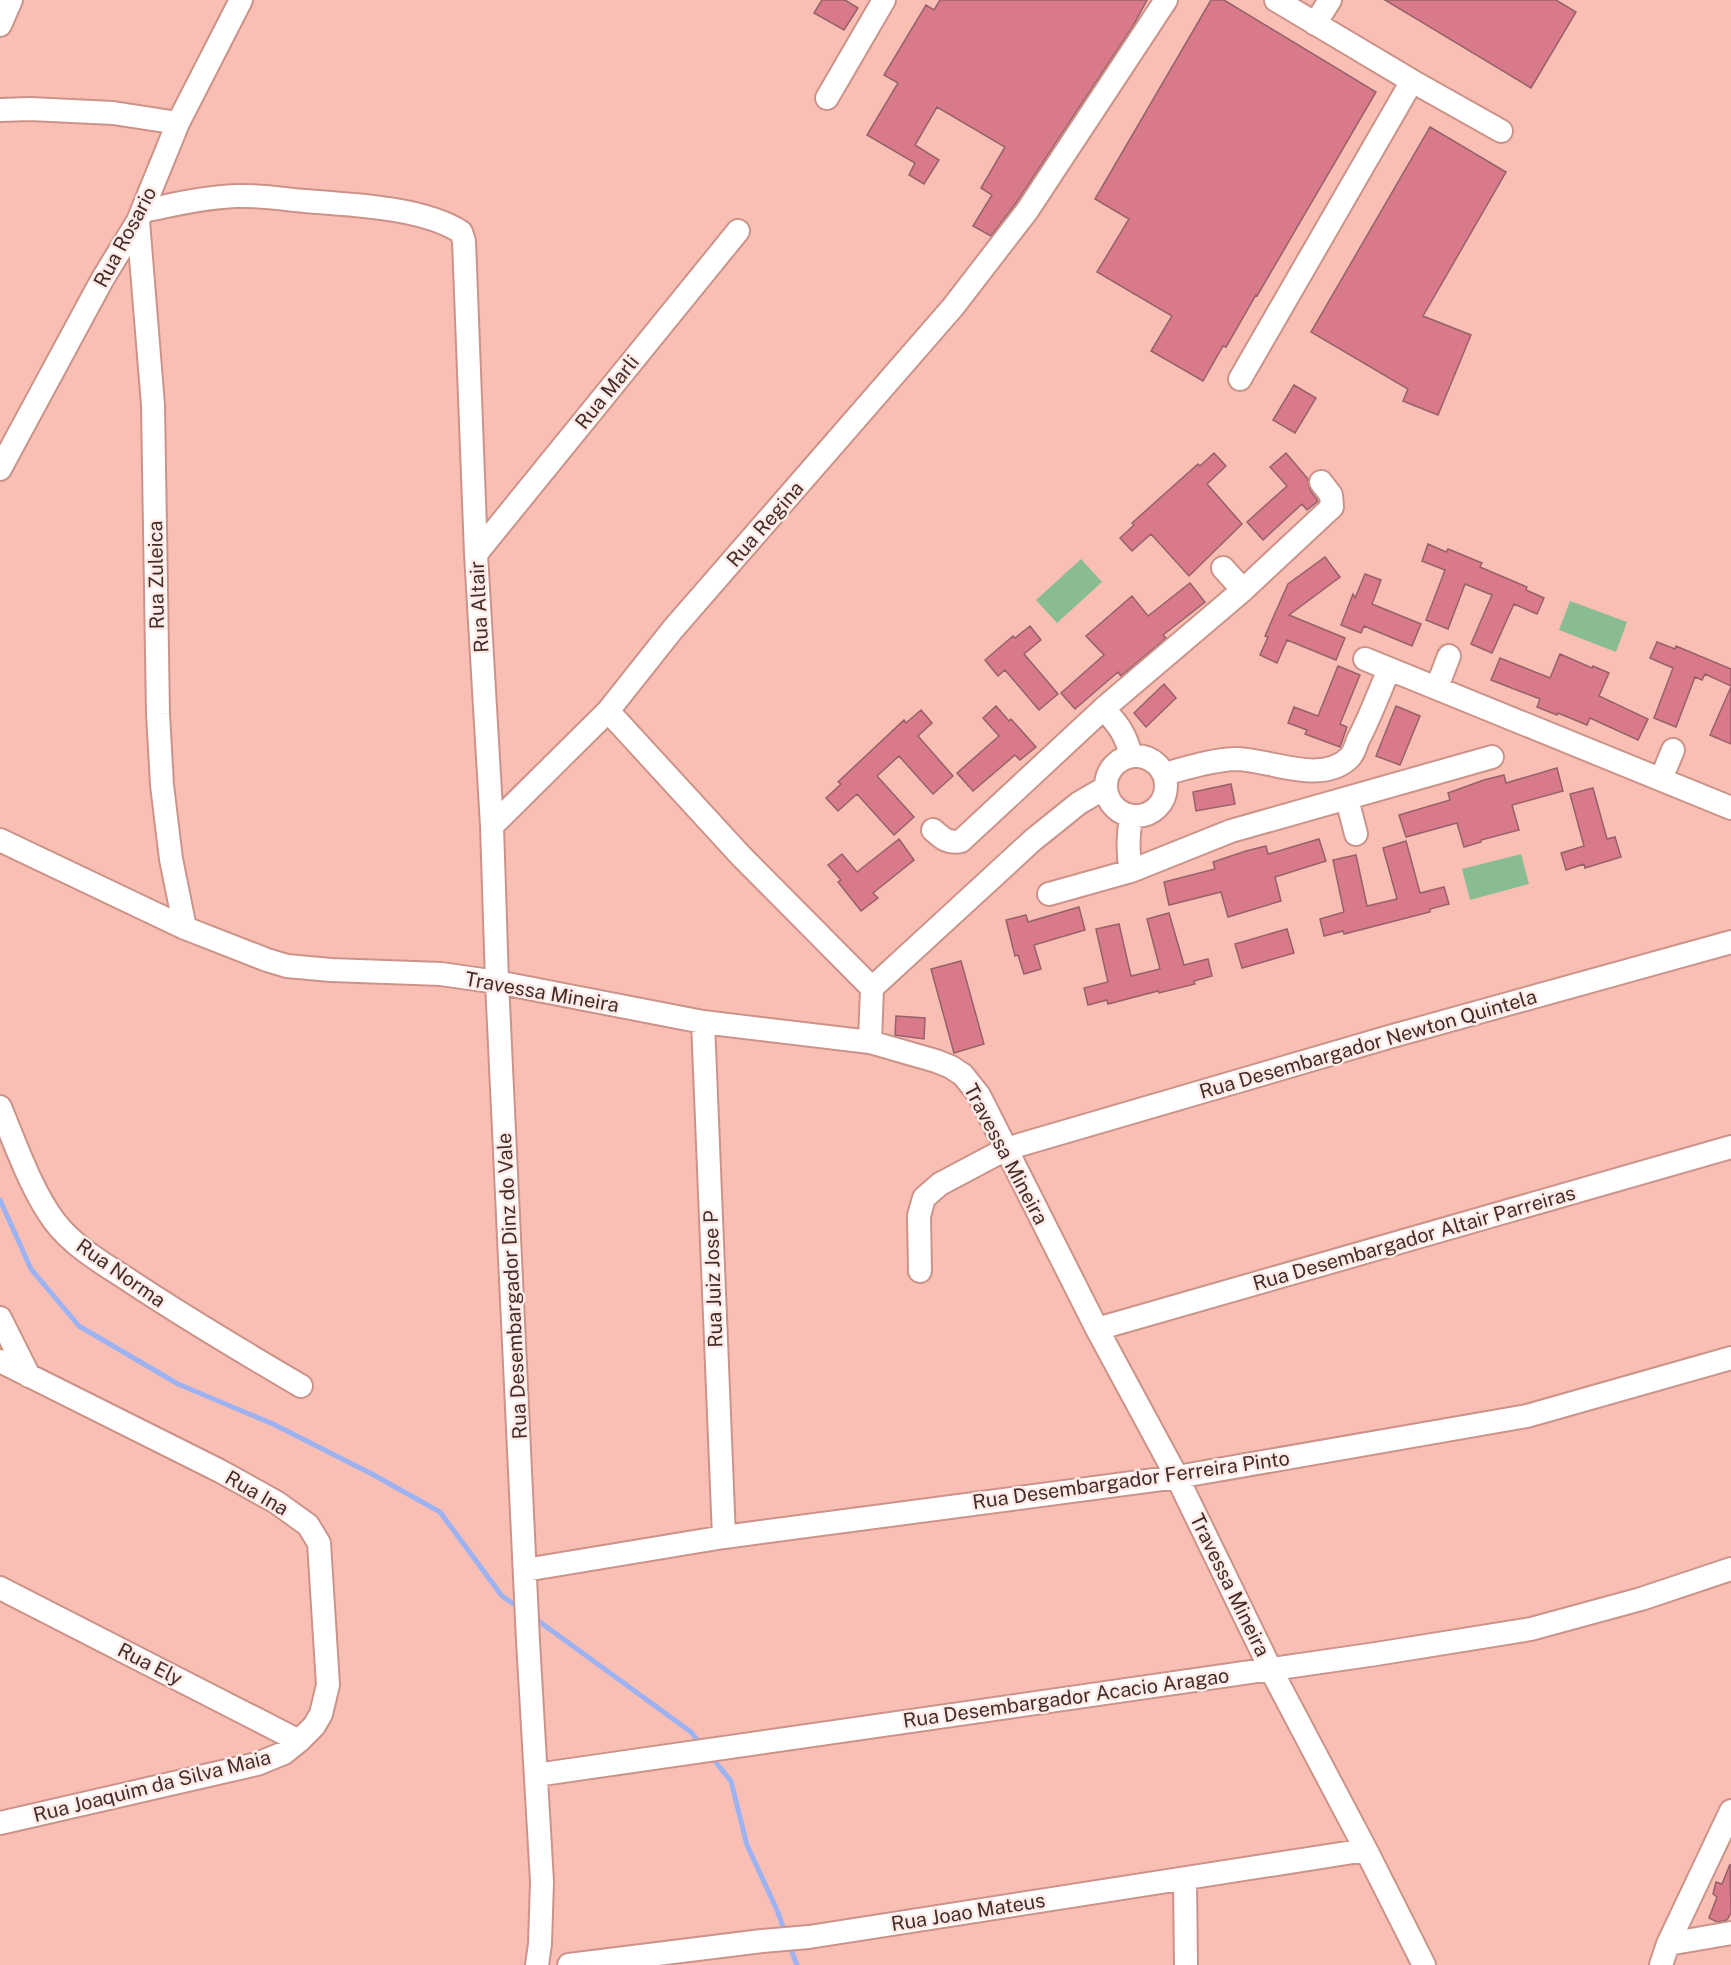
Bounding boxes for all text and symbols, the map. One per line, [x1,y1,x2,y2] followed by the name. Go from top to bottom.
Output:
[88,183,162,291] street label: Rua Rosario
[570,350,644,434] street label: Rua Marli
[721,476,809,572] street label: Rua Regina
[143,520,169,630] street label: Rua Zuleica
[465,560,493,654] street label: Rua Altair
[463,967,621,1017] street label: Travessa Mineira
[1196,984,1540,1104] street label: Rua Desembargador Newton Quintela
[959,1080,1053,1228] street label: Travessa Mineira
[492,1132,532,1440] street label: Rua Desembargador Dinz do Vale
[1250,1180,1578,1296] street label: Rua Desembargador Altair Parreiras
[699,1209,727,1348] street label: Rua Juiz Jose P
[72,1234,170,1312] street label: Rua Norma
[971,1446,1291,1514] street label: Rua Desembargador Ferreira Pinto
[221,1465,293,1521] street label: Rua Ina
[1185,1510,1275,1660] street label: Travessa Mineira
[114,1638,187,1691] street label: Rua Ely
[901,1663,1231,1733] street label: Rua Desembargador Acacio Aragao
[31,1745,273,1827] street label: Rua Joaquim da Silva Maia
[889,1888,1047,1936] street label: Rua Joao Mateus

